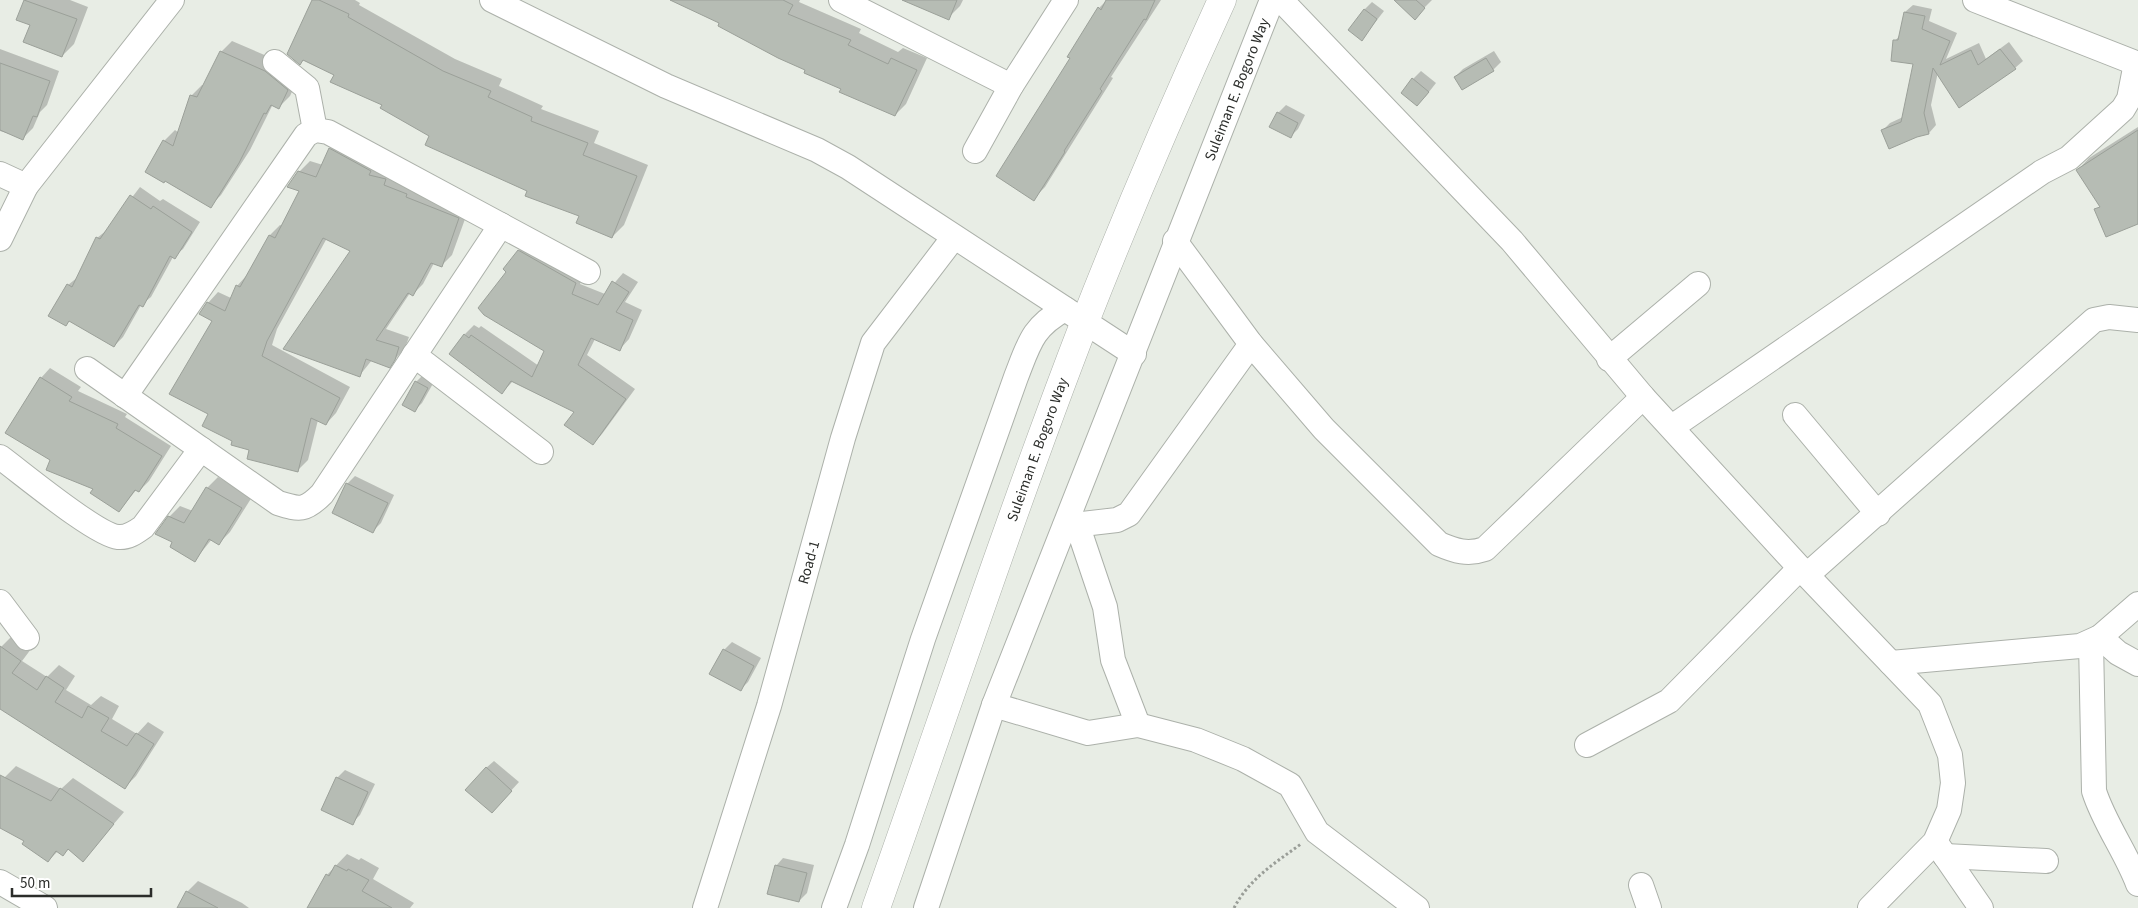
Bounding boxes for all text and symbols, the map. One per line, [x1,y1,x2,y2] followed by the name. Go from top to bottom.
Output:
[1199,15,1274,164] street label: Suleiman E. Bogoro Way
[1001,374,1073,524] street label: Suleiman E. Bogoro Way
[793,538,825,586] street label: Road-1
[12,866,151,898] scale bar
[20,873,50,894] text: 50 m

